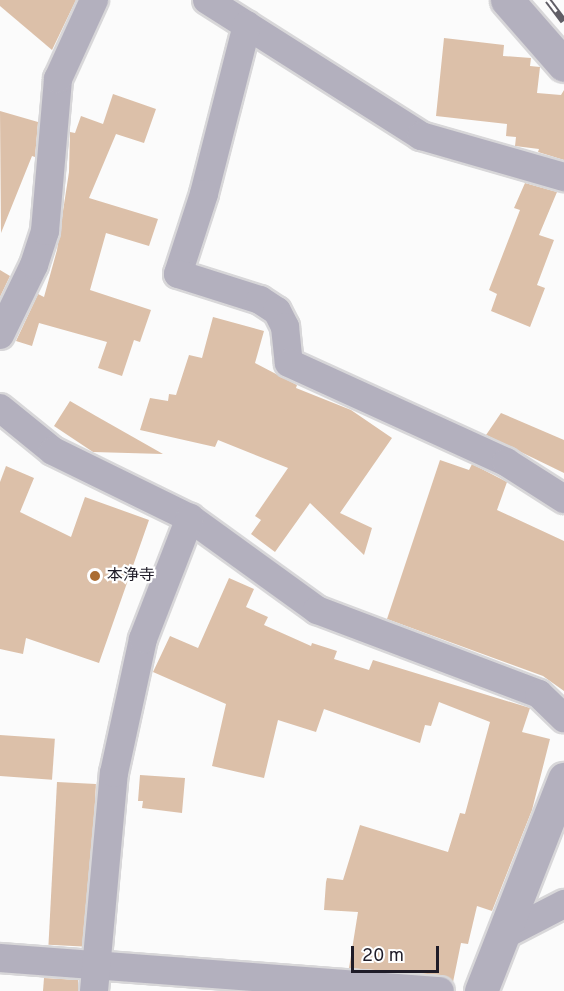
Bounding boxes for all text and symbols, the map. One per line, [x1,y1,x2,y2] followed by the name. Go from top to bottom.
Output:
[107,566,155,586] place label: 本浄寺
[88,569,102,583] marker: 本浄寺
[354,934,442,972] scale bar
[362,945,404,968] text: 20 m

